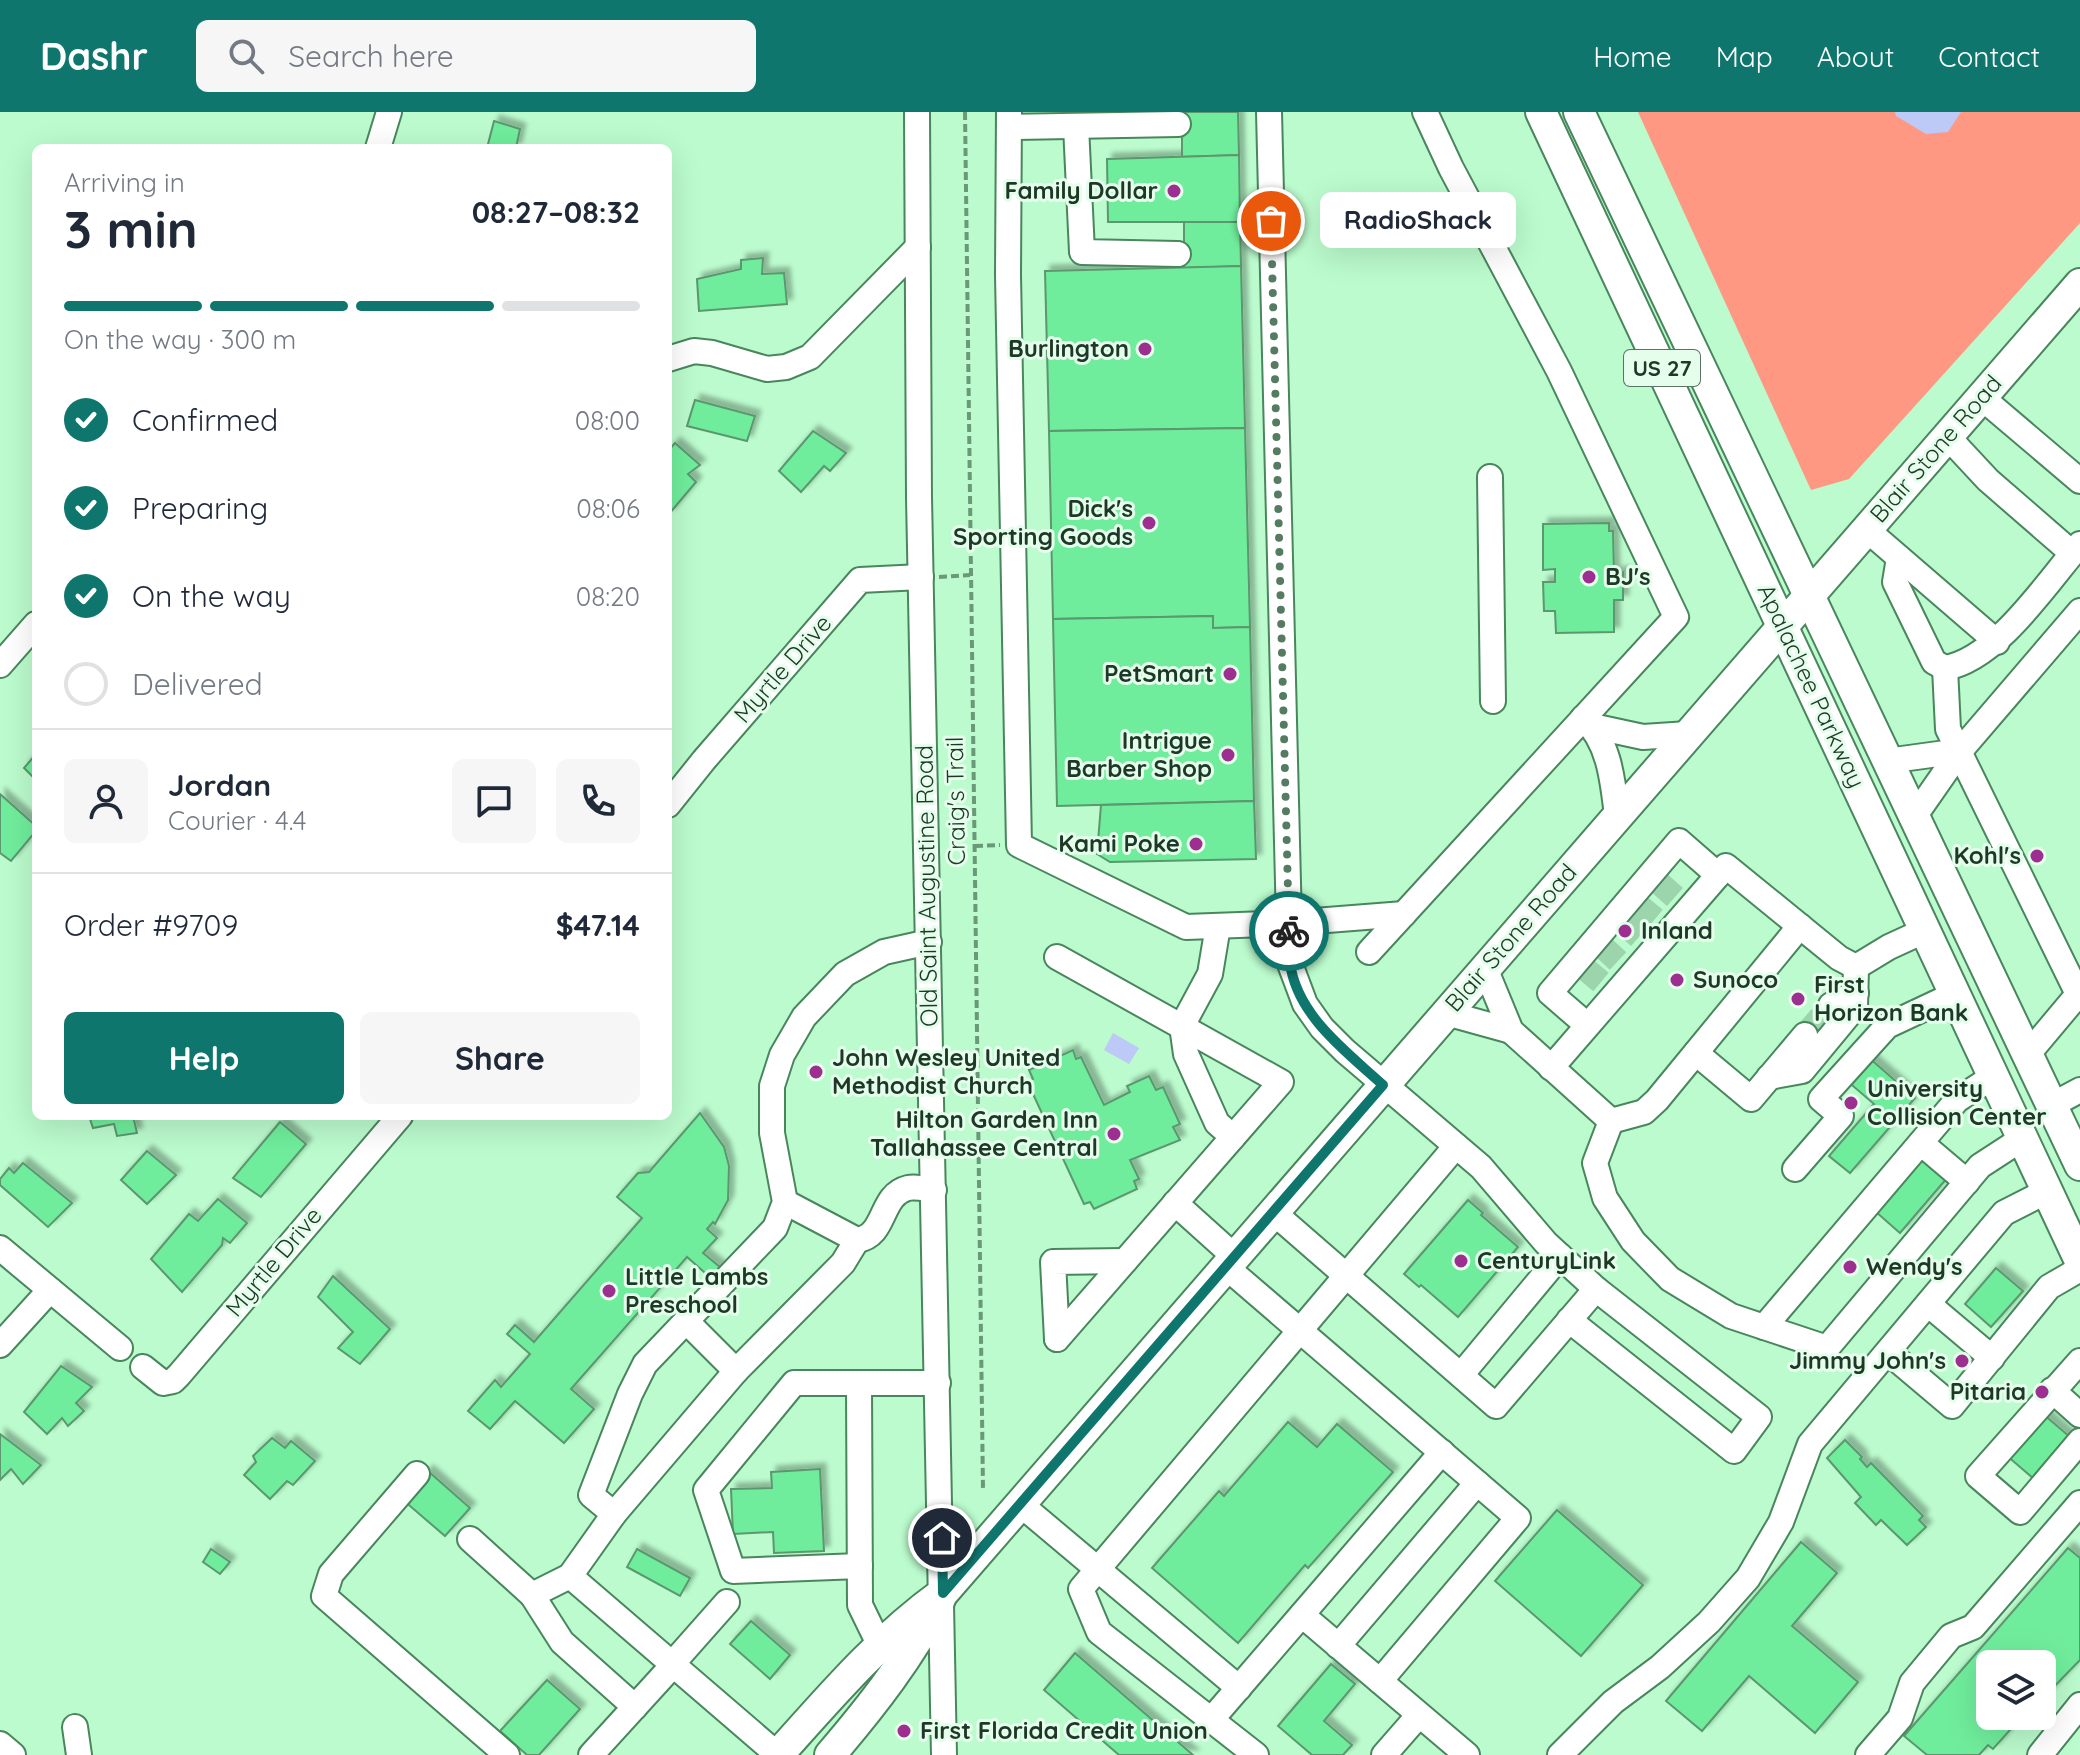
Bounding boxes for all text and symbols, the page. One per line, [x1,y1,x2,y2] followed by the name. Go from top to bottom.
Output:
[196,20,756,92] search box
[40,32,148,80] text: Dashr
[224,34,268,78] icon: search
[288,37,454,75] text: Search here
[1593,39,1672,74] text: Home
[1716,39,1773,74] text: Map
[1817,39,1894,74] text: About
[1938,39,2040,74] text: Contact
[64,166,185,199] text: Arriving in
[1004,175,1158,205] place label: Family Dollar
[1165,182,1183,200] marker: Family Dollar
[1237,187,1305,255] pin
[472,193,640,231] text: 08:27–08:32
[1319,193,1515,249] callout: RadioShack
[64,196,198,261] text: 3 min
[1249,199,1293,243] icon: bag
[1344,203,1492,236] text: RadioShack
[64,323,296,356] text: On the way · 300 m
[1008,333,1129,363] place label: Burlington
[1136,340,1154,358] marker: Burlington
[1624,350,1700,386] road number: US 27
[1863,368,2008,528] street label: Blair Stone Road
[64,398,108,442] icon: check
[132,401,278,439] text: Confirmed
[575,404,640,437] text: 08:00
[64,486,108,530] icon: check
[132,489,268,527] text: Preparing
[576,492,640,525] text: 08:06
[953,493,1133,551] place label: Dick's Sporting Goods
[1140,514,1158,532] marker: Dick's Sporting Goods
[1605,561,1651,591] place label: BJ's
[1580,568,1598,586] marker: BJ's
[64,574,108,618] icon: check
[132,577,291,615] text: On the way
[1751,579,1872,792] street label: Apalachee Parkway
[576,580,640,613] text: 08:20
[727,608,838,729] street label: Myrtle Drive
[1104,658,1214,688] place label: PetSmart
[132,665,263,703] text: Delivered
[1221,665,1239,683] marker: PetSmart
[1066,725,1212,783] place label: Intrigue Barber Shop
[939,736,971,866] street label: Craig's Trail
[909,745,943,1027] street label: Old Saint Augustine Road
[1219,746,1237,764] marker: Intrigue Barber Shop
[64,759,148,843] button: person
[452,759,536,843] button: chat
[556,759,640,843] button: phone
[168,766,271,804] text: Jordan
[168,804,306,837] text: Courier · 4.4
[1058,828,1180,858] place label: Kami Poke
[1187,835,1205,853] marker: Kami Poke
[1954,840,2021,870] place label: Kohl's
[2028,847,2046,865] marker: Kohl's
[1438,857,1583,1017] street label: Blair Stone Road
[1249,891,1329,971] courier
[64,906,238,944] text: Order #9709
[556,906,640,944] text: $47.14
[1267,909,1311,953] icon: bike
[1641,915,1713,945] place label: Inland
[1616,922,1634,940] marker: Inland
[1693,964,1778,994] place label: Sunoco
[1814,969,1968,1027] place label: First Horizon Bank
[1668,971,1686,989] marker: Sunoco
[1789,990,1807,1008] marker: First Horizon Bank
[64,1012,344,1104] button: Help
[360,1012,640,1104] button: Share
[832,1042,1060,1100] place label: John Wesley United Methodist Church
[807,1063,825,1081] marker: John Wesley United Methodist Church
[1867,1073,2047,1131] place label: University Collision Center
[1842,1094,1860,1112] marker: University Collision Center
[870,1104,1098,1162] place label: Hilton Garden Inn Tallahassee Central
[1105,1125,1123,1143] marker: Hilton Garden Inn Tallahassee Central
[219,1200,328,1322] street label: Myrtle Drive
[1477,1245,1616,1275] place label: CenturyLink
[1866,1251,1963,1281] place label: Wendy's
[1452,1252,1470,1270] marker: CenturyLink
[1841,1258,1859,1276] marker: Wendy's
[625,1261,768,1319] place label: Little Lambs Preschool
[600,1282,618,1300] marker: Little Lambs Preschool
[1789,1345,1946,1375] place label: Jimmy John's
[1953,1352,1971,1370] marker: Jimmy John's
[1950,1376,2026,1406] place label: Pitaria
[2033,1383,2051,1401] marker: Pitaria
[908,1504,976,1572] pin
[920,1516,964,1560] icon: home
[1976,1650,2056,1730] map controls
[1976,1650,2056,1730] button: layers
[920,1715,1208,1745] place label: First Florida Credit Union
[895,1722,913,1740] marker: First Florida Credit Union

